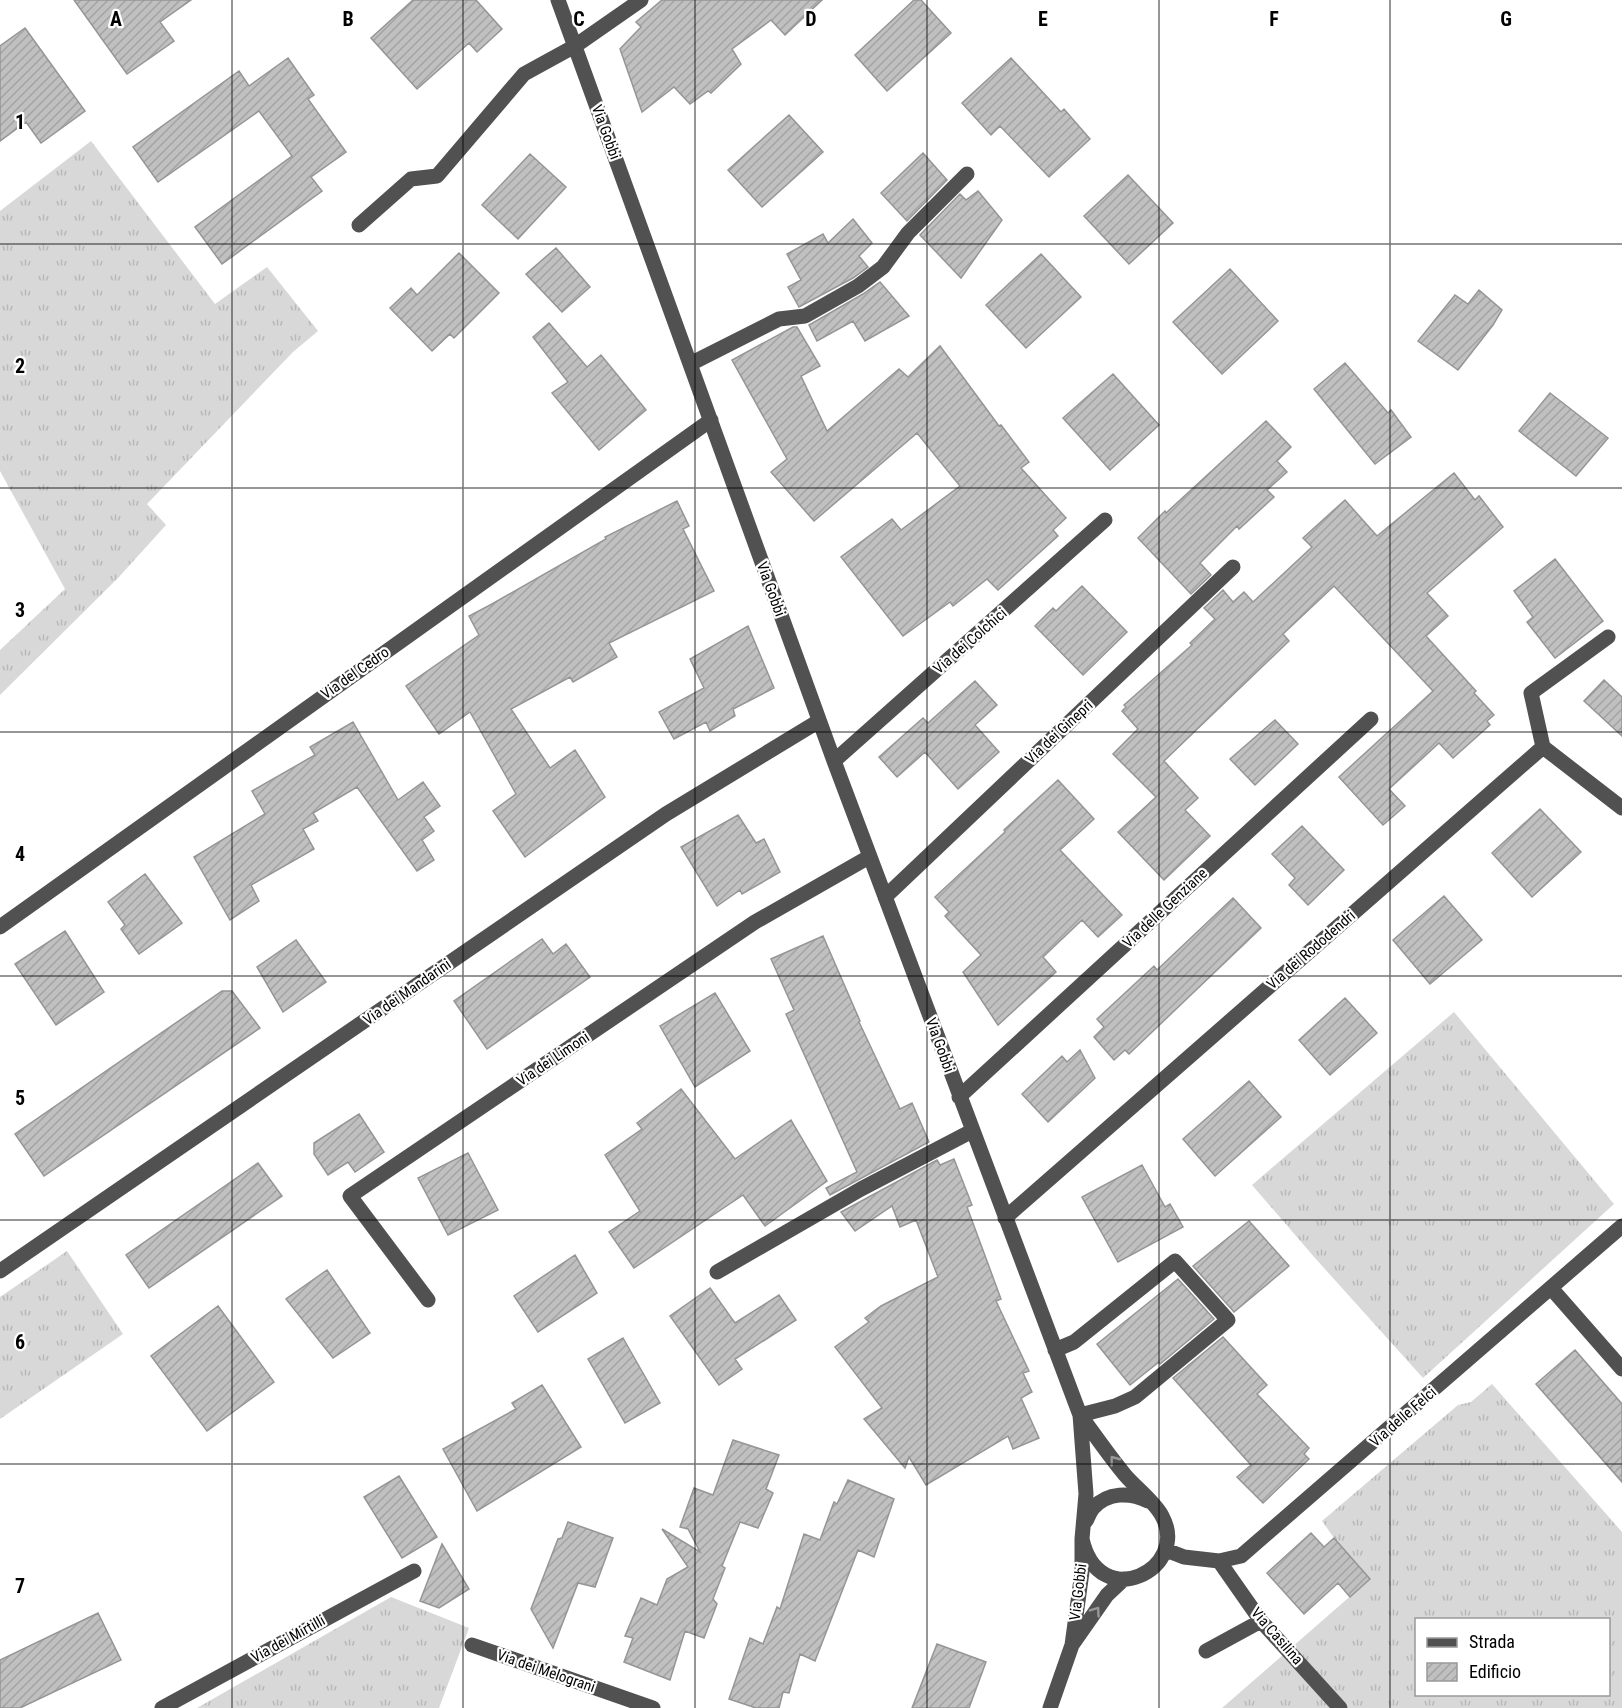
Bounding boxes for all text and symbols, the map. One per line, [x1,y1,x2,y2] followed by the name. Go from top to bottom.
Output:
[110,7,122,31] text: A
[342,7,354,31] text: B
[573,7,585,31] text: C
[805,7,817,31] text: D
[1038,7,1048,31] text: E
[1269,7,1279,31] text: F
[1500,7,1512,31] text: G
[588,102,624,162] street label: Via Gobbi
[15,110,25,134] text: 1
[15,354,25,378] text: 2
[753,559,789,619] street label: Via Gobbi
[15,598,25,622] text: 3
[930,604,1010,678] street label: Via dei Colchici
[318,643,392,703] street label: Via del Cedro
[1021,696,1097,768] street label: Via dei Ginepri
[15,842,25,866] text: 4
[1119,864,1211,952] street label: Via delle Genziane
[1263,907,1359,993] street label: Via dei Rododendri
[360,955,454,1029] street label: Via dei Mandarini
[922,1015,958,1075] street label: Via Gobbi
[513,1028,593,1090] street label: Via dei Limoni
[15,1086,25,1110] text: 5
[15,1330,25,1354] text: 6
[1366,1383,1440,1451] street label: Via delle Felci
[1110,1456,1121,1467] one-way arrow
[1066,1563,1090,1621] street label: Via Gobbi
[15,1574,25,1598] text: 7
[1247,1604,1307,1668] street label: Via Casilina
[1089,1606,1100,1617] one-way arrow
[248,1611,328,1667] street label: Via dei Mirtilli
[1415,1618,1610,1696] legend
[1469,1631,1515,1652] text: Strada
[494,1646,598,1696] street label: Via dei Melograni
[1469,1661,1521,1682] text: Edificio

